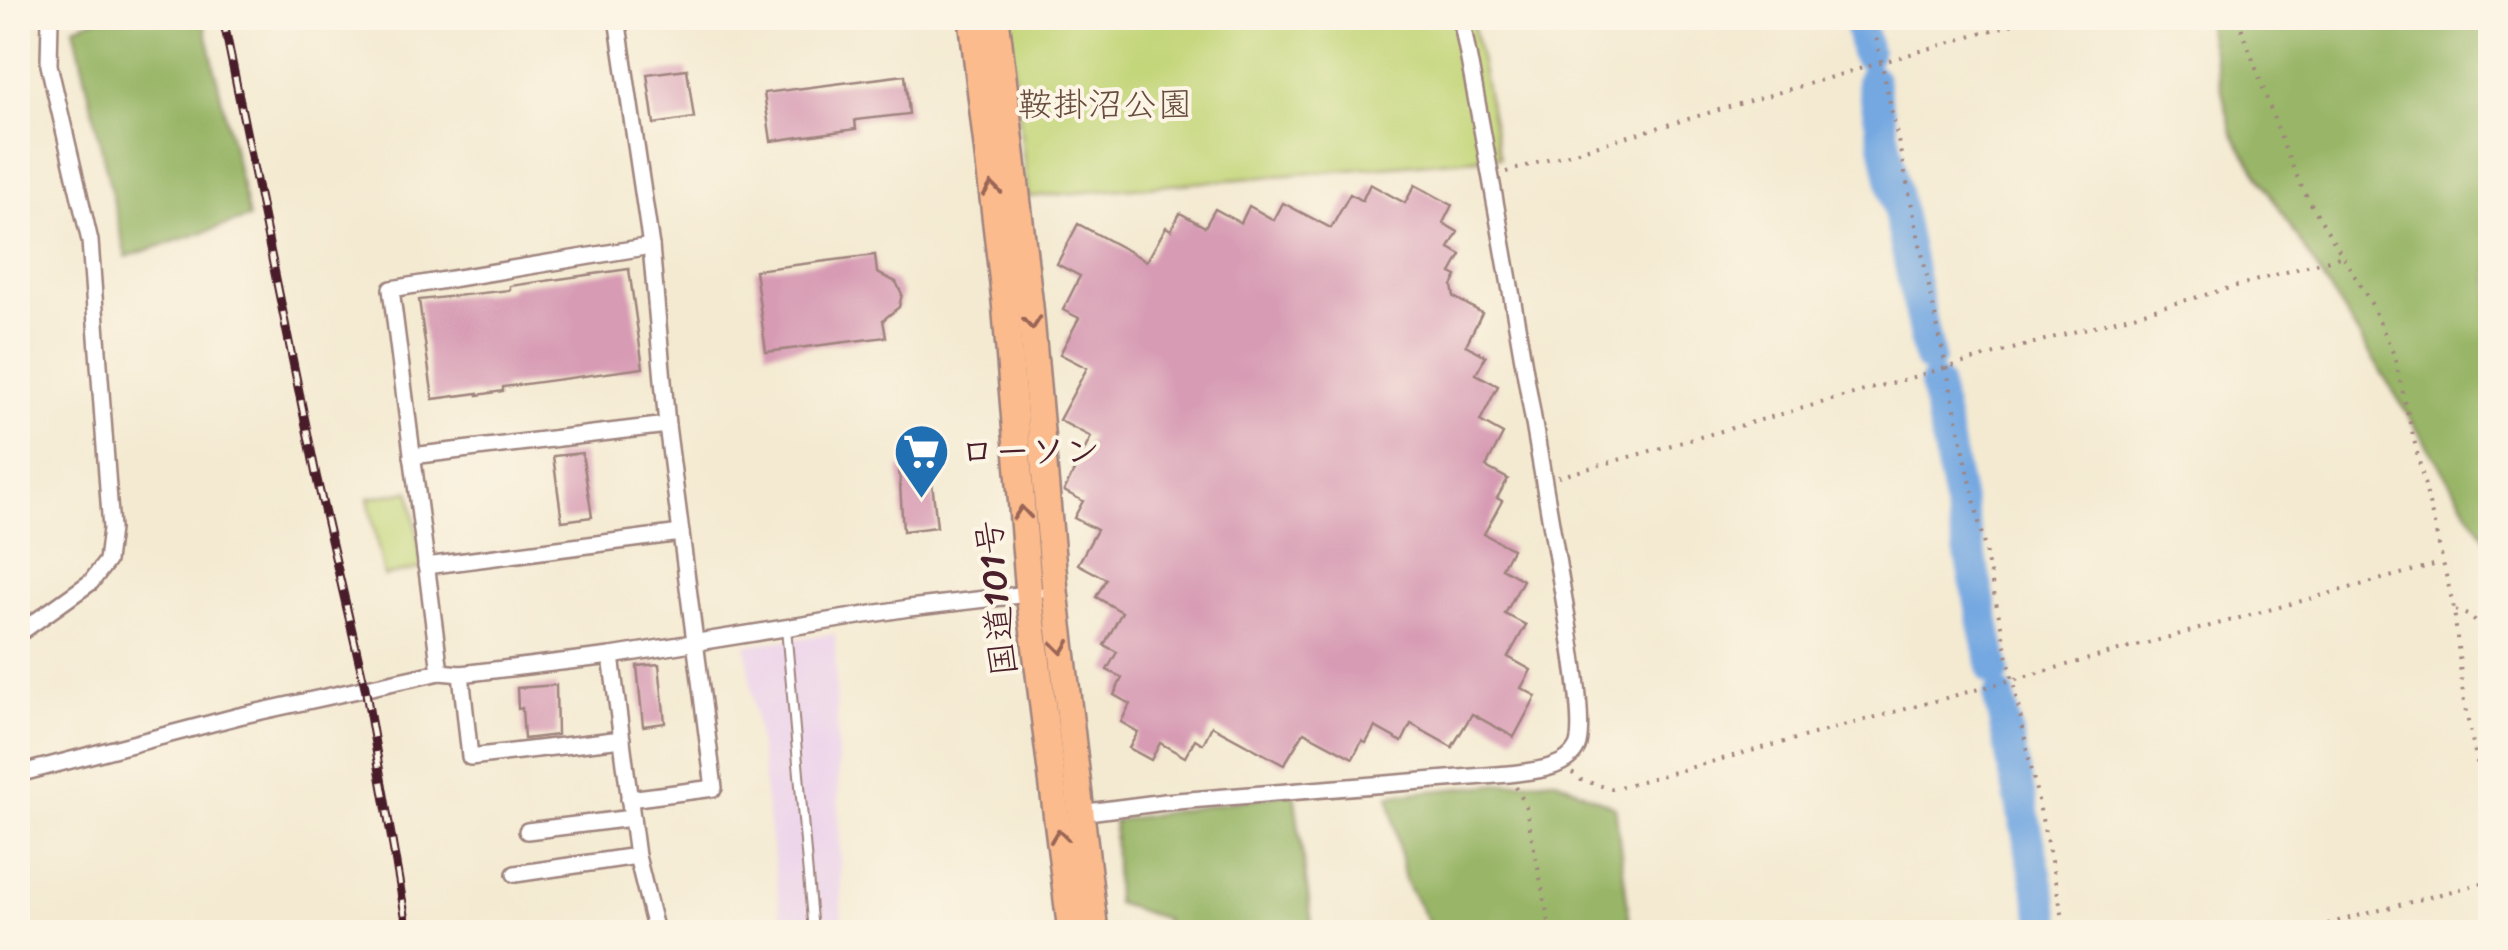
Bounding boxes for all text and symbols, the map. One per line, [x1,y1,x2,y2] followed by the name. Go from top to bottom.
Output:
[1017,73,1193,135] park label: 鞍掛沼公園
[982,181,1003,197] one-way arrow
[1020,315,1042,331] one-way arrow
[960,420,1100,482] place label: ローソン
[891,421,951,500] supermarket icon: ローソン
[1012,504,1034,520] one-way arrow
[957,517,1035,679] street label: 国道101号
[1050,639,1071,655] one-way arrow
[1049,827,1070,843] one-way arrow

